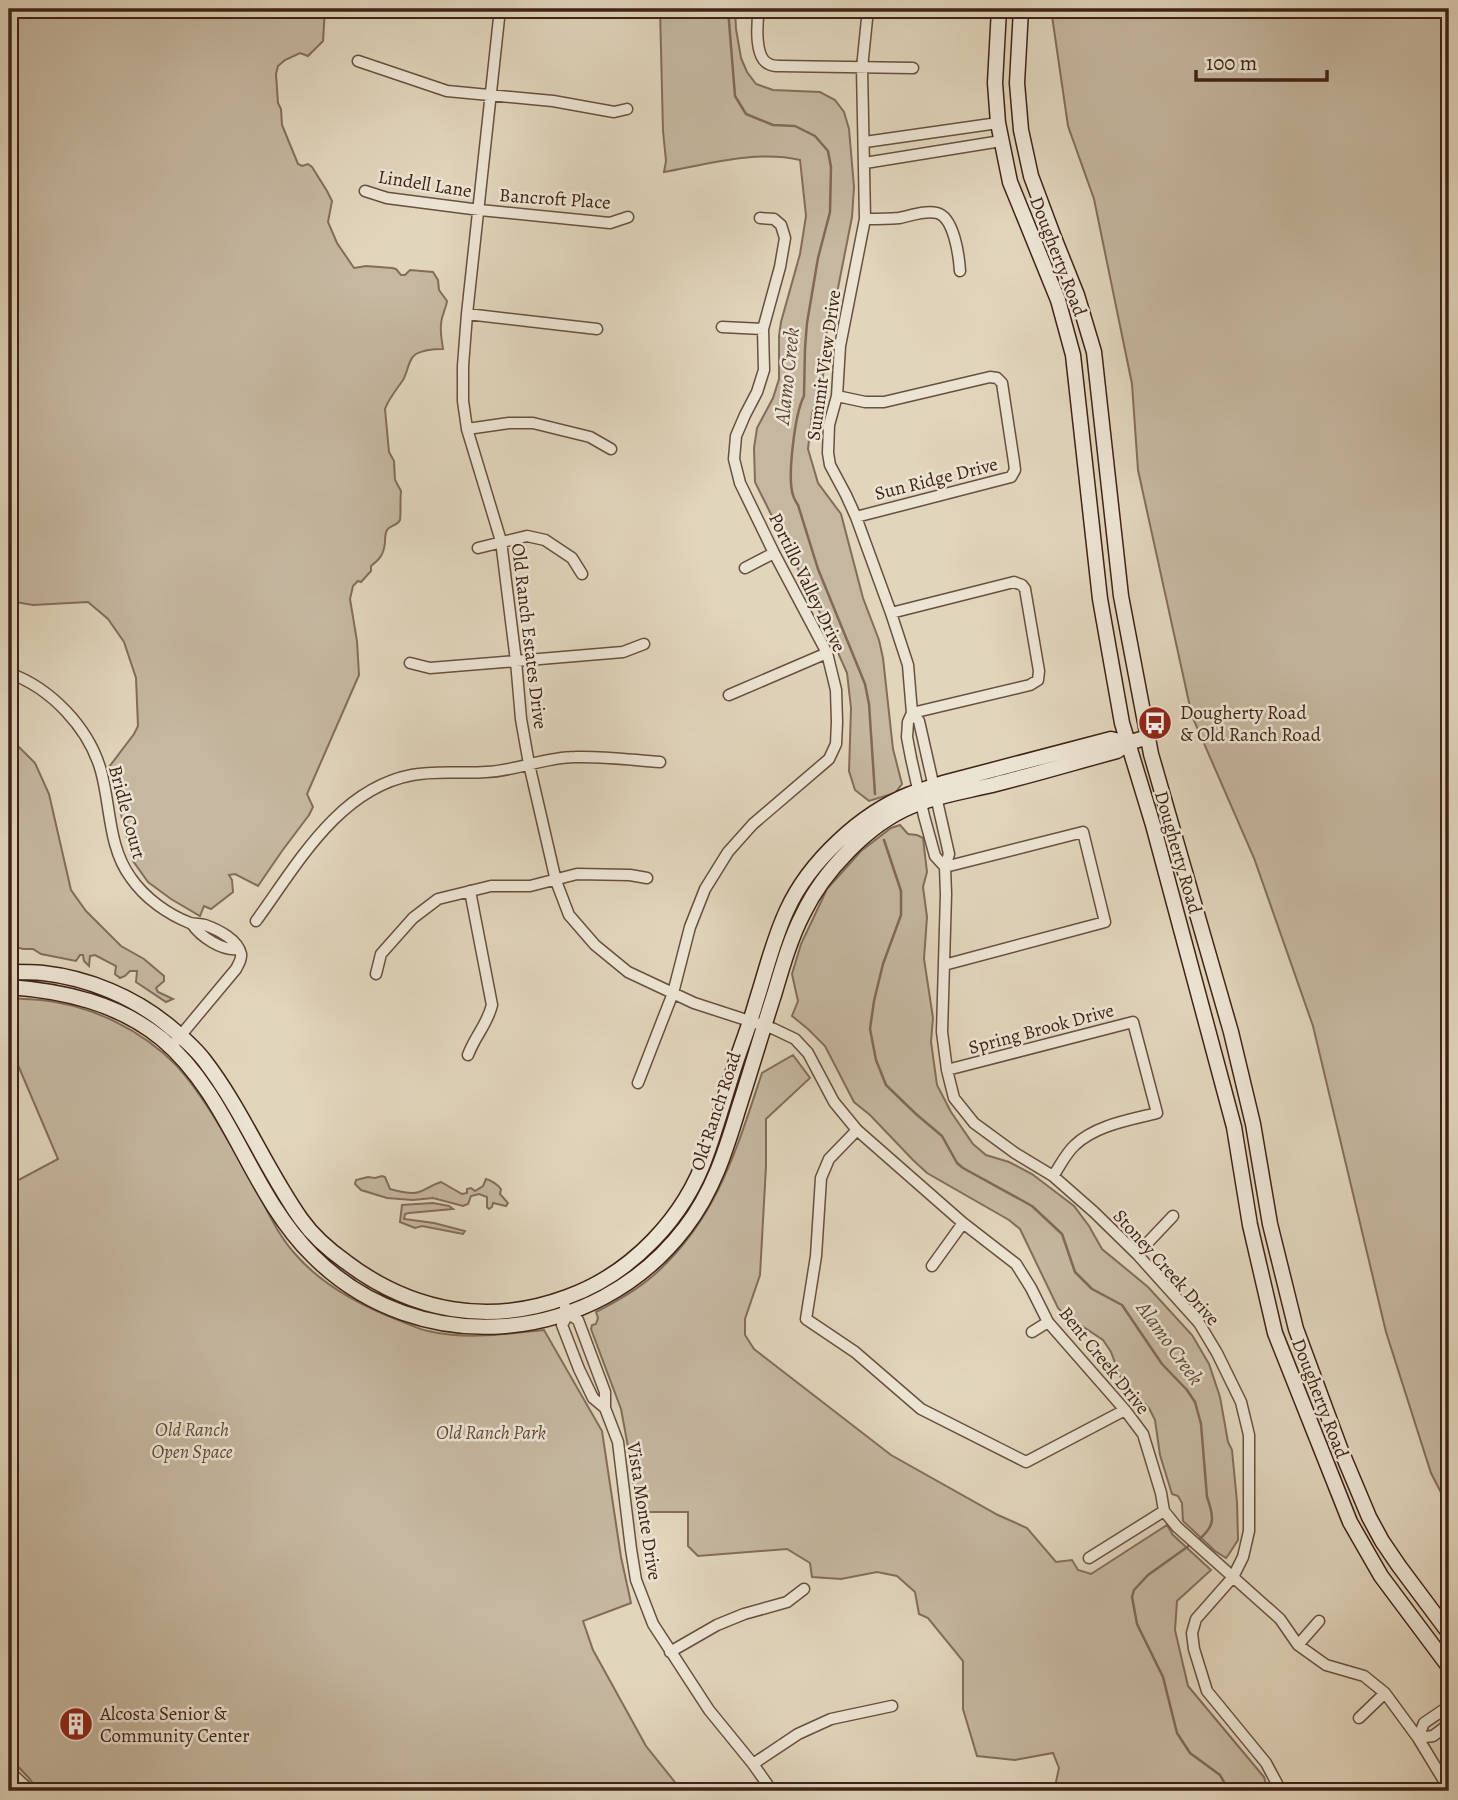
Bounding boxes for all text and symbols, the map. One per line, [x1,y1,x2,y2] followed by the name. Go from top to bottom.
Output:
[1196,38,1327,82] scale bar
[1206,49,1257,77] text: 100 m
[376,164,474,204] street label: Lindell Lane
[498,182,611,216] street label: Bancroft Place
[1023,193,1093,321] street label: Dougherty Road
[801,288,847,442] street label: Summit View Drive
[768,326,806,427] water label: Alamo Creek
[872,451,1000,507] street label: Sun Ridge Drive
[762,508,852,656] street label: Portillo Valley Drive
[505,542,553,731] street label: Old Ranch Estates Drive
[1180,700,1322,748] place label: Dougherty Road & Old Ranch Road
[1136,704,1174,742] bus stop icon: Dougherty Road & Old Ranch Road
[102,763,152,862] street label: Bridle Court
[1148,788,1208,917] street label: Dougherty Road
[966,997,1117,1061] street label: Spring Brook Drive
[684,1048,748,1174] street label: Old Ranch Road
[1107,1204,1226,1332] street label: Stoney Creek Drive
[1129,1295,1210,1391] water label: Alamo Creek
[1053,1301,1156,1420] street label: Bent Creek Drive
[1285,1335,1355,1463] street label: Dougherty Road
[151,1417,233,1465] park label: Old Ranch Open Space
[436,1420,546,1446] park label: Old Ranch Park
[620,1439,668,1582] street label: Vista Monte Drive
[99,1701,250,1749] place label: Alcosta Senior & Community Center
[57,1705,95,1743] building icon: Alcosta Senior & Community Center

